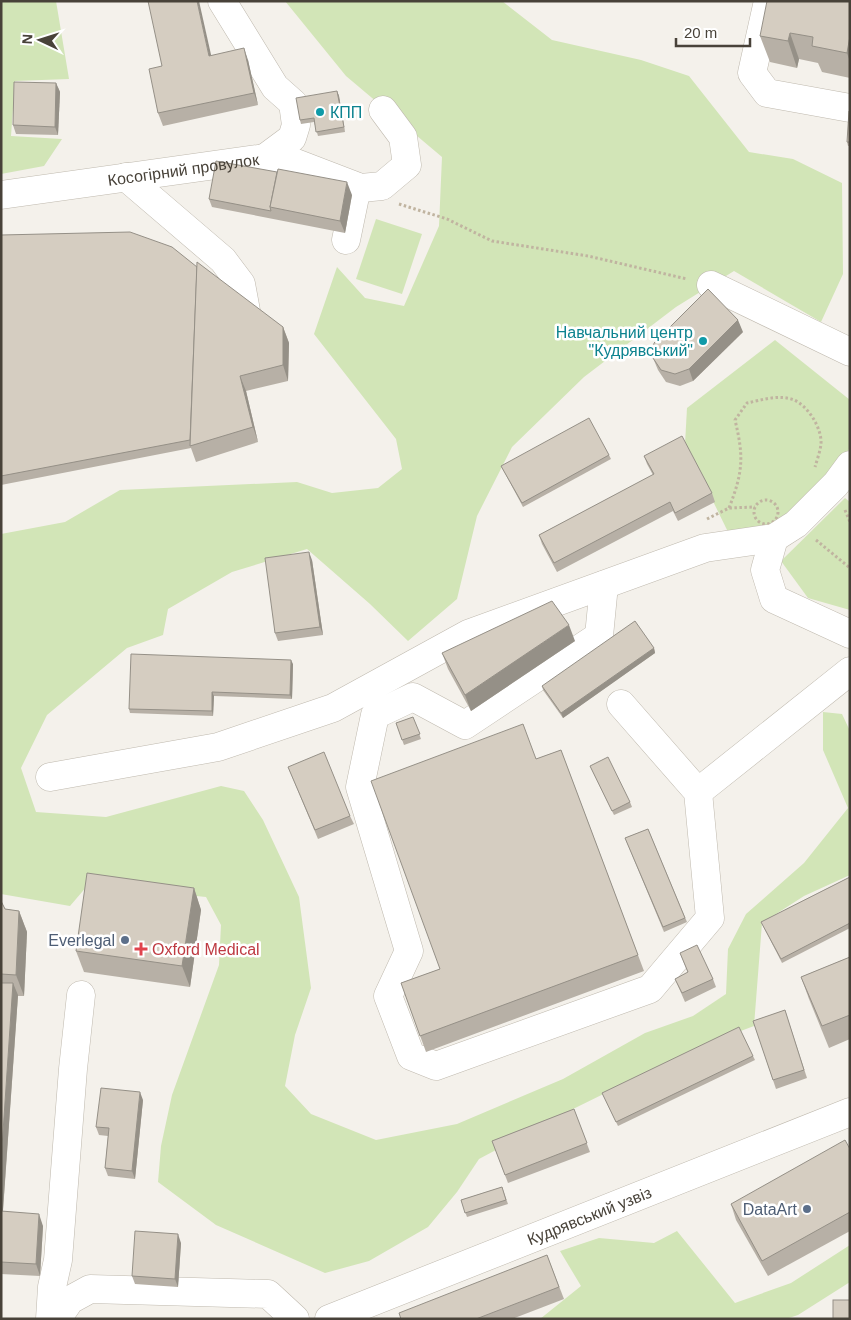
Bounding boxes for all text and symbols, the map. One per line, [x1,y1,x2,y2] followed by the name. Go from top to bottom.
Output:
[15,15,65,65] north arrow
[676,15,750,47] scale bar
[684,24,717,41] text: 20 m
[19,33,35,45] text: N
[330,104,362,121] place label: КПП
[314,106,326,118] marker: КПП
[107,151,261,189] street label: Косогірний провулок
[556,324,693,359] place label: Навчальний центр "Кудрявський"
[697,335,709,347] marker: Навчальний центр "Кудрявський"
[48,932,115,949] place label: Everlegal
[119,934,131,946] marker: Everlegal
[152,941,260,958] place label: Oxford Medical
[134,942,148,956] marker: Oxford Medical
[525,1184,654,1248] street label: Кудрявський узвіз
[743,1201,798,1218] place label: DataArt
[801,1203,813,1215] marker: DataArt

